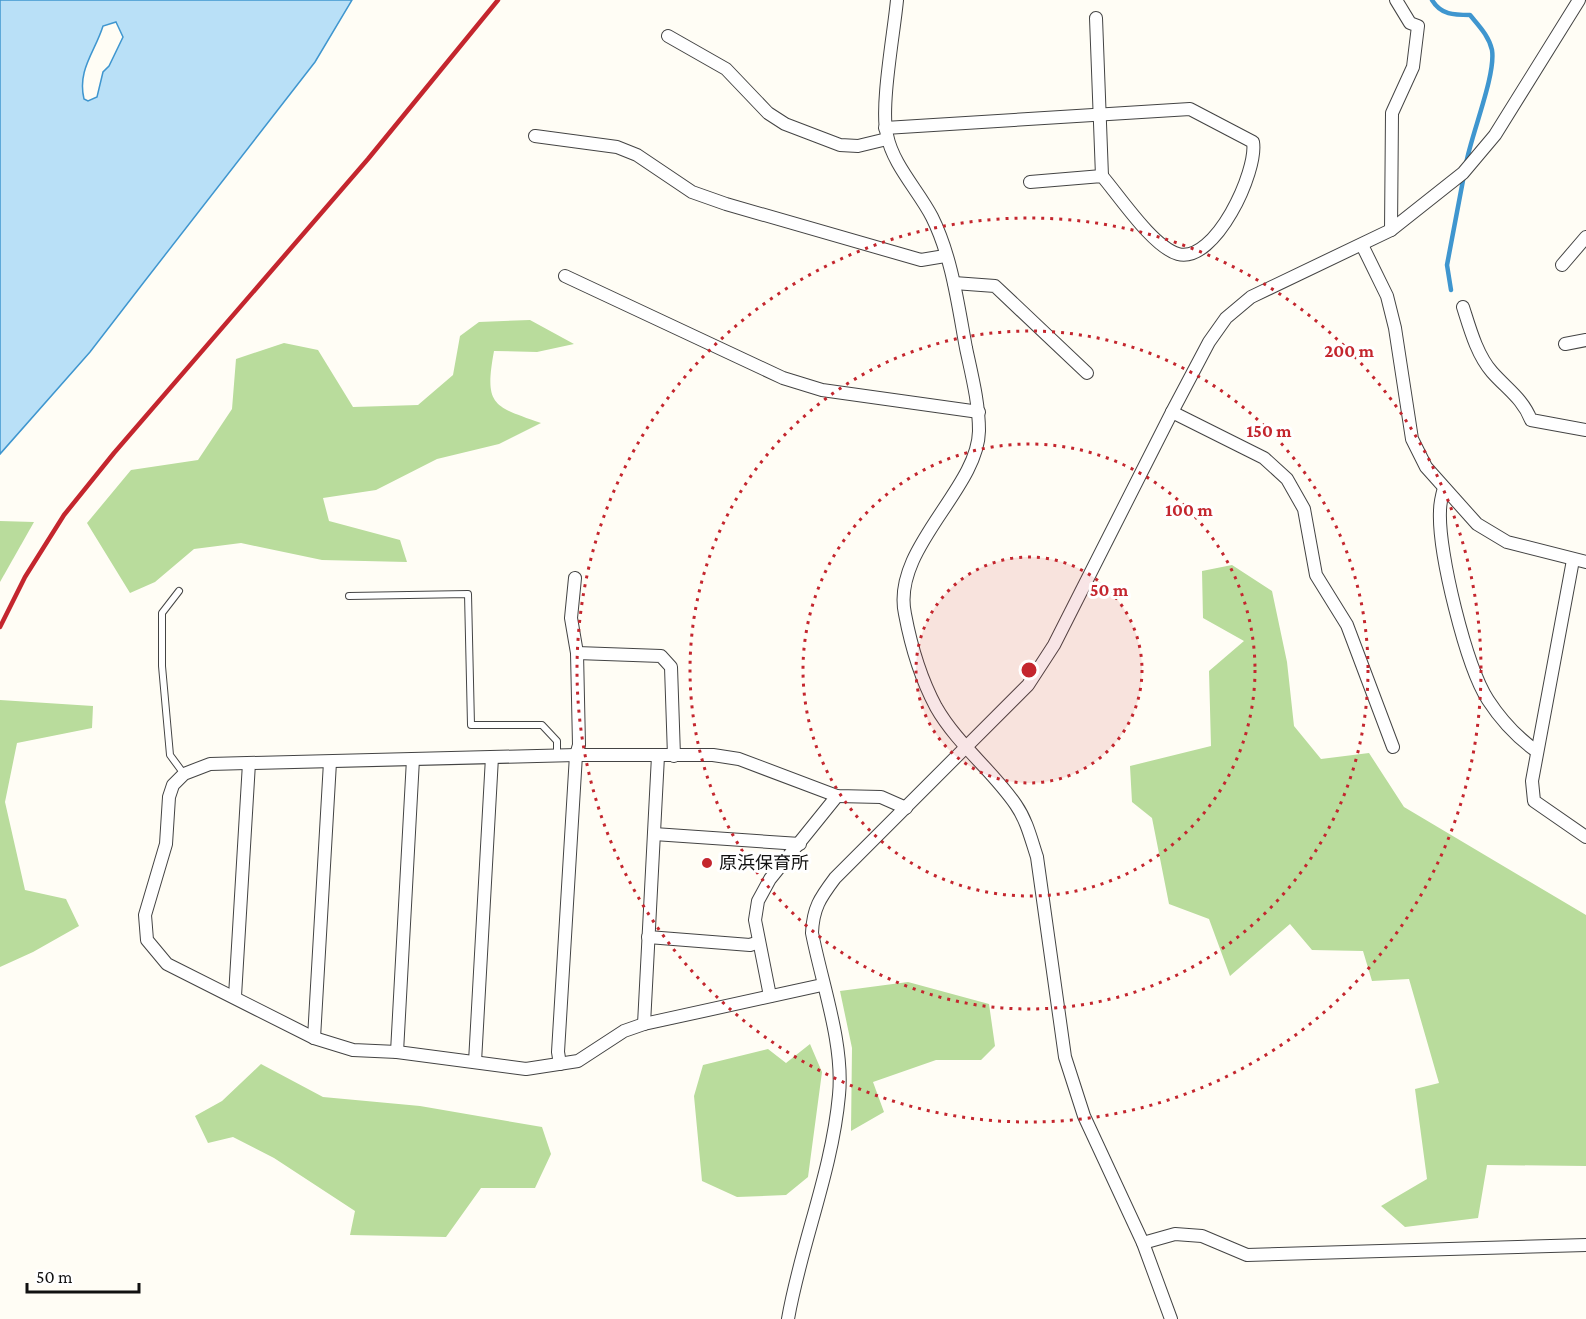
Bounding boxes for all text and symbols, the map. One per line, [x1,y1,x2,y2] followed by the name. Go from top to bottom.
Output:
[1324,341,1375,361] text: 200 m
[1246,421,1292,441] text: 150 m
[1165,500,1213,520] text: 100 m
[1090,580,1129,600] text: 50 m
[1019,660,1039,680] centre of rings
[719,853,809,873] place label: 原浜保育所
[700,856,714,870] marker: 原浜保育所
[27,1256,140,1294] scale bar
[36,1267,73,1287] text: 50 m

